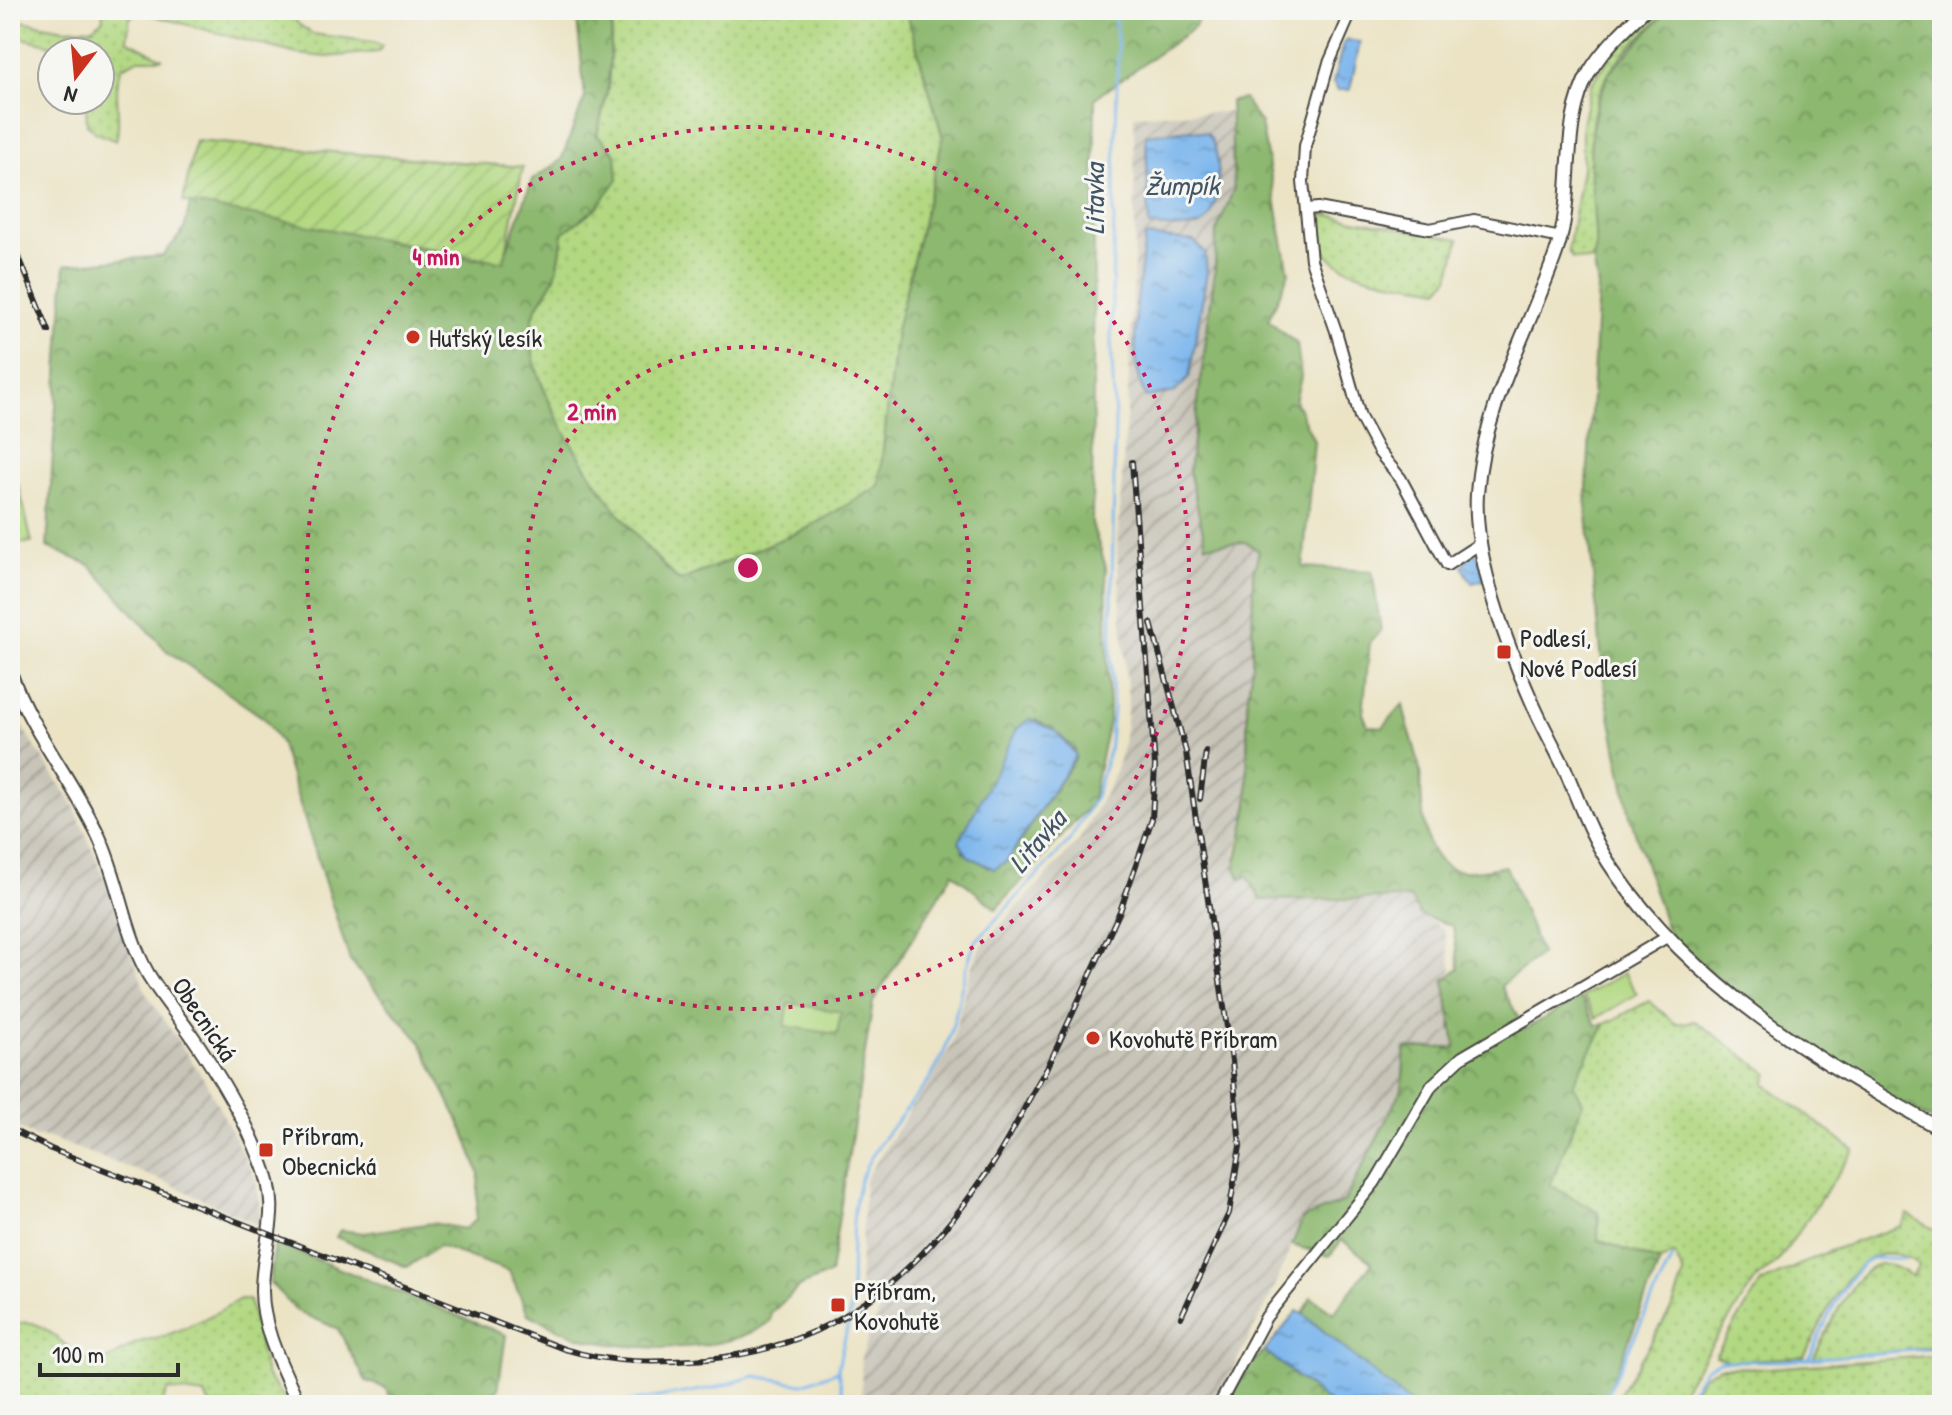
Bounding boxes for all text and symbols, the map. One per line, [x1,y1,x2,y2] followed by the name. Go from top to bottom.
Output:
[36,36,116,116] north arrow
[60,79,80,111] text: N
[1075,160,1113,235] water label: Litavka
[1145,166,1222,204] water label: Žumpík
[412,240,460,272] text: 4 min
[429,320,542,355] place label: Huťský lesík
[404,328,422,346] marker: Huťský lesík
[567,395,617,427] text: 2 min
[734,554,762,582] centre of rings
[1520,620,1637,685] place label: Podlesí, Nové Podlesí
[1495,643,1513,661] marker: Podlesí, Nové Podlesí
[1000,799,1076,880] water label: Litavka
[164,970,246,1068] street label: Obecnická
[1109,1021,1277,1056] place label: Kovohutě Příbram
[1084,1029,1102,1047] marker: Kovohutě Příbram
[282,1118,376,1183] place label: Příbram, Obecnická
[257,1141,275,1159] marker: Příbram, Obecnická
[854,1273,940,1338] place label: Příbram, Kovohutě
[829,1296,847,1314] marker: Příbram, Kovohutě
[40,1327,178,1377] scale bar
[52,1338,104,1370] text: 100 m

